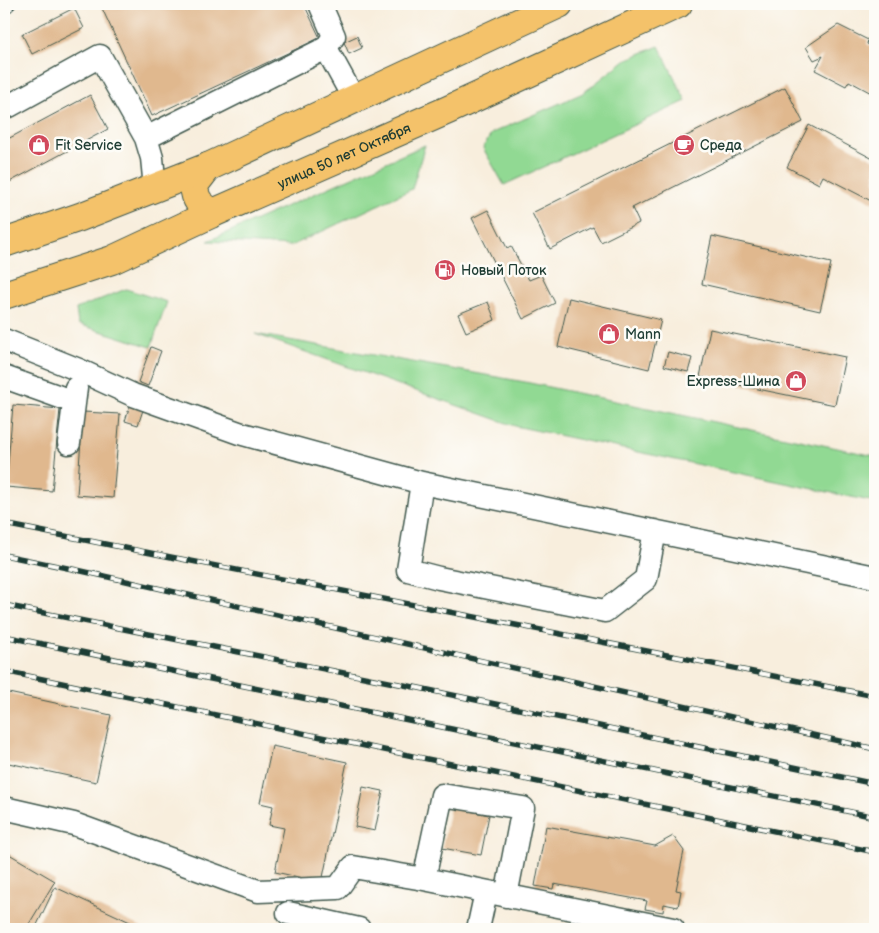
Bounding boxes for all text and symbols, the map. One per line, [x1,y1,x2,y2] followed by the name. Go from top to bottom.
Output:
[275,119,414,192] street label: улица 50 лет Октября
[27,133,51,157] shop icon: Fit Service
[672,133,696,157] cafe icon: Среда
[55,137,122,154] place label: Fit Service
[700,137,743,154] place label: Среда
[433,258,457,282] fuel station icon: Новый Поток
[461,262,547,279] place label: Новый Поток
[597,322,621,346] shop icon: Mann
[625,326,661,343] place label: Mann
[784,369,808,393] shop icon: Express-Шина
[686,373,781,390] place label: Express-Шина

